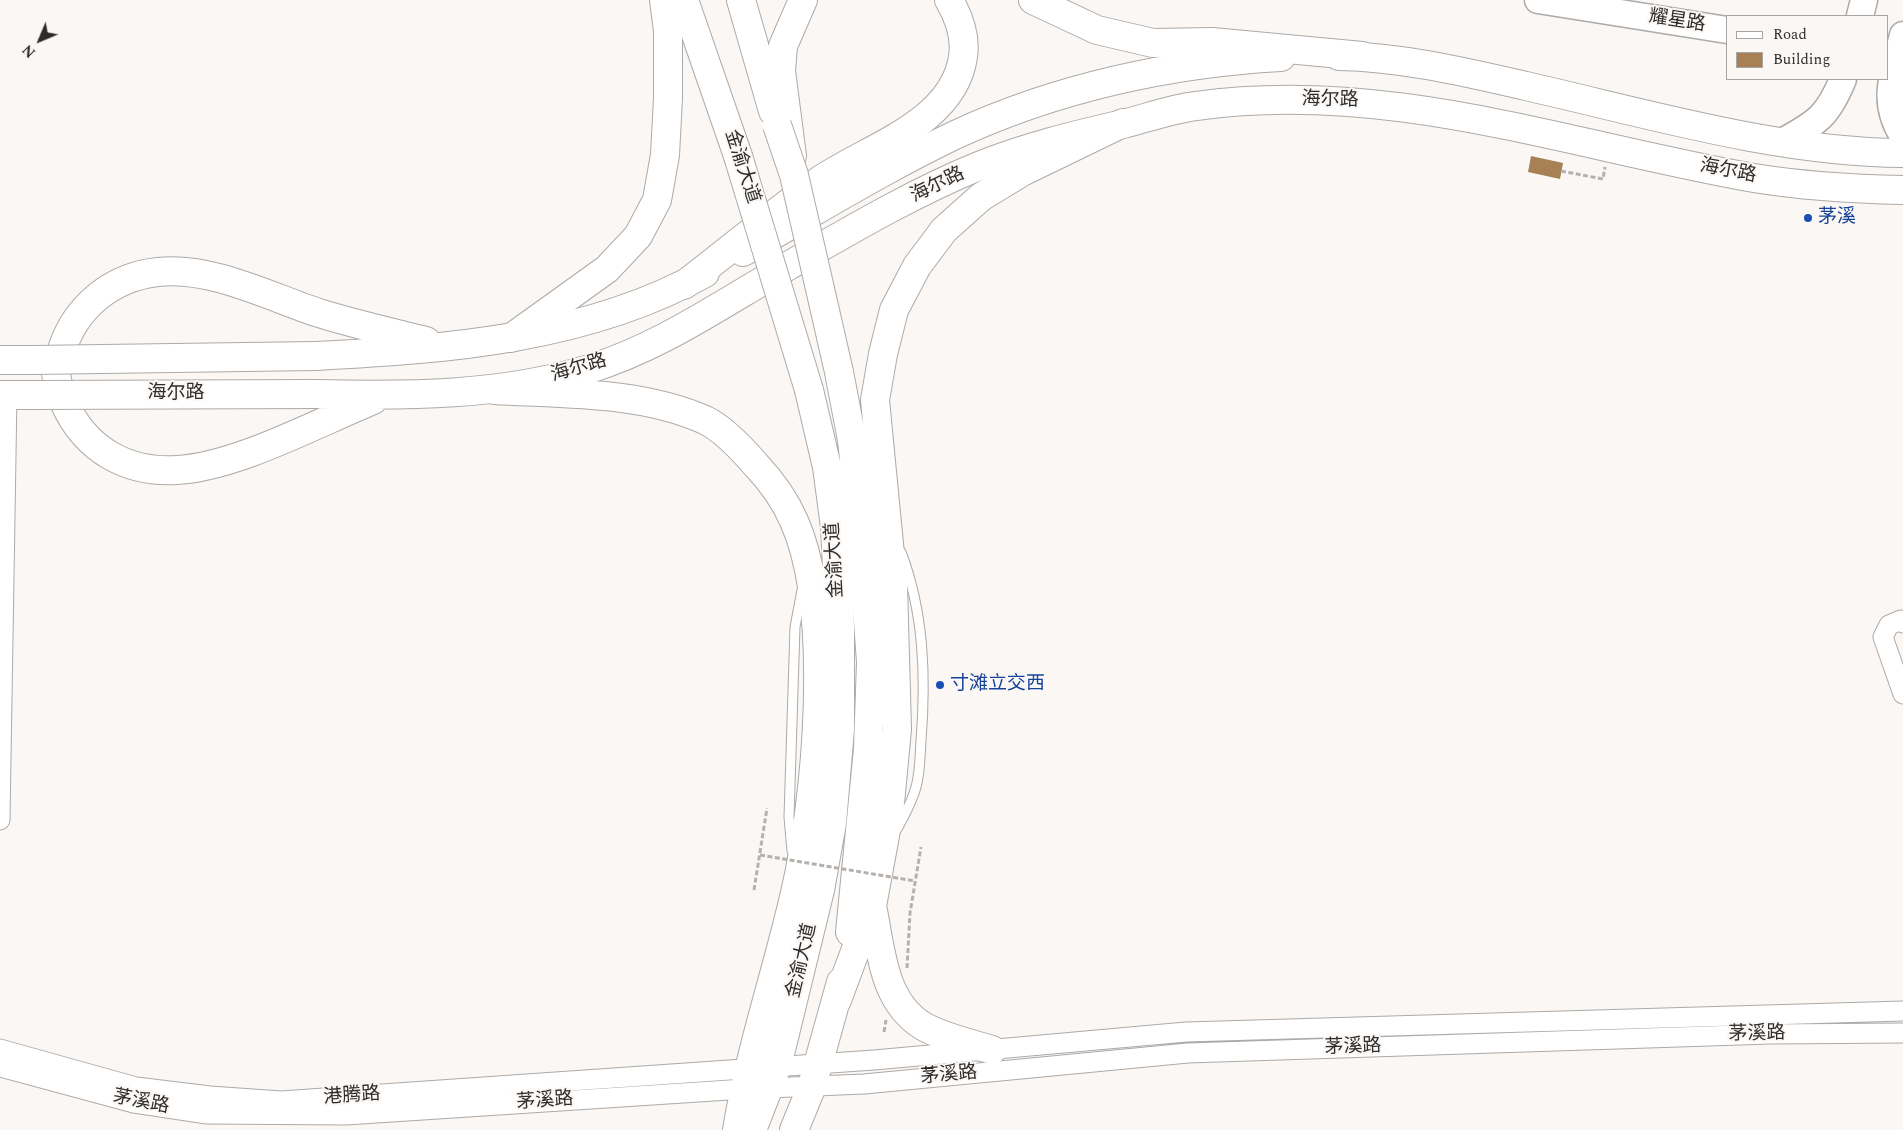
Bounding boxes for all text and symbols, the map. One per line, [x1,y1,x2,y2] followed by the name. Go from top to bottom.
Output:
[1647,6,1707,38] street label: 耀星路
[15,15,65,65] north arrow
[1726,15,1888,80] legend
[1773,23,1807,46] text: Road
[18,39,41,62] text: N
[1773,48,1830,71] text: Building
[1301,89,1359,113] street label: 海尔路
[718,127,764,207] street label: 金渝大道
[1698,155,1758,189] street label: 海尔路
[907,163,969,209] street label: 海尔路
[1818,207,1856,229] place label: 茅溪
[1802,212,1814,224] marker: 茅溪
[548,350,610,388] street label: 海尔路
[148,383,204,405] street label: 海尔路
[823,521,849,599] street label: 金渝大道
[950,674,1045,696] place label: 寸滩立交西
[934,679,946,691] marker: 寸滩立交西
[783,921,823,1001] street label: 金渝大道
[1728,1023,1786,1047] street label: 茅溪路
[1324,1036,1382,1060] street label: 茅溪路
[920,1062,978,1090] street label: 茅溪路
[323,1084,381,1110] street label: 港腾路
[111,1086,171,1120] street label: 茅溪路
[516,1089,574,1115] street label: 茅溪路

